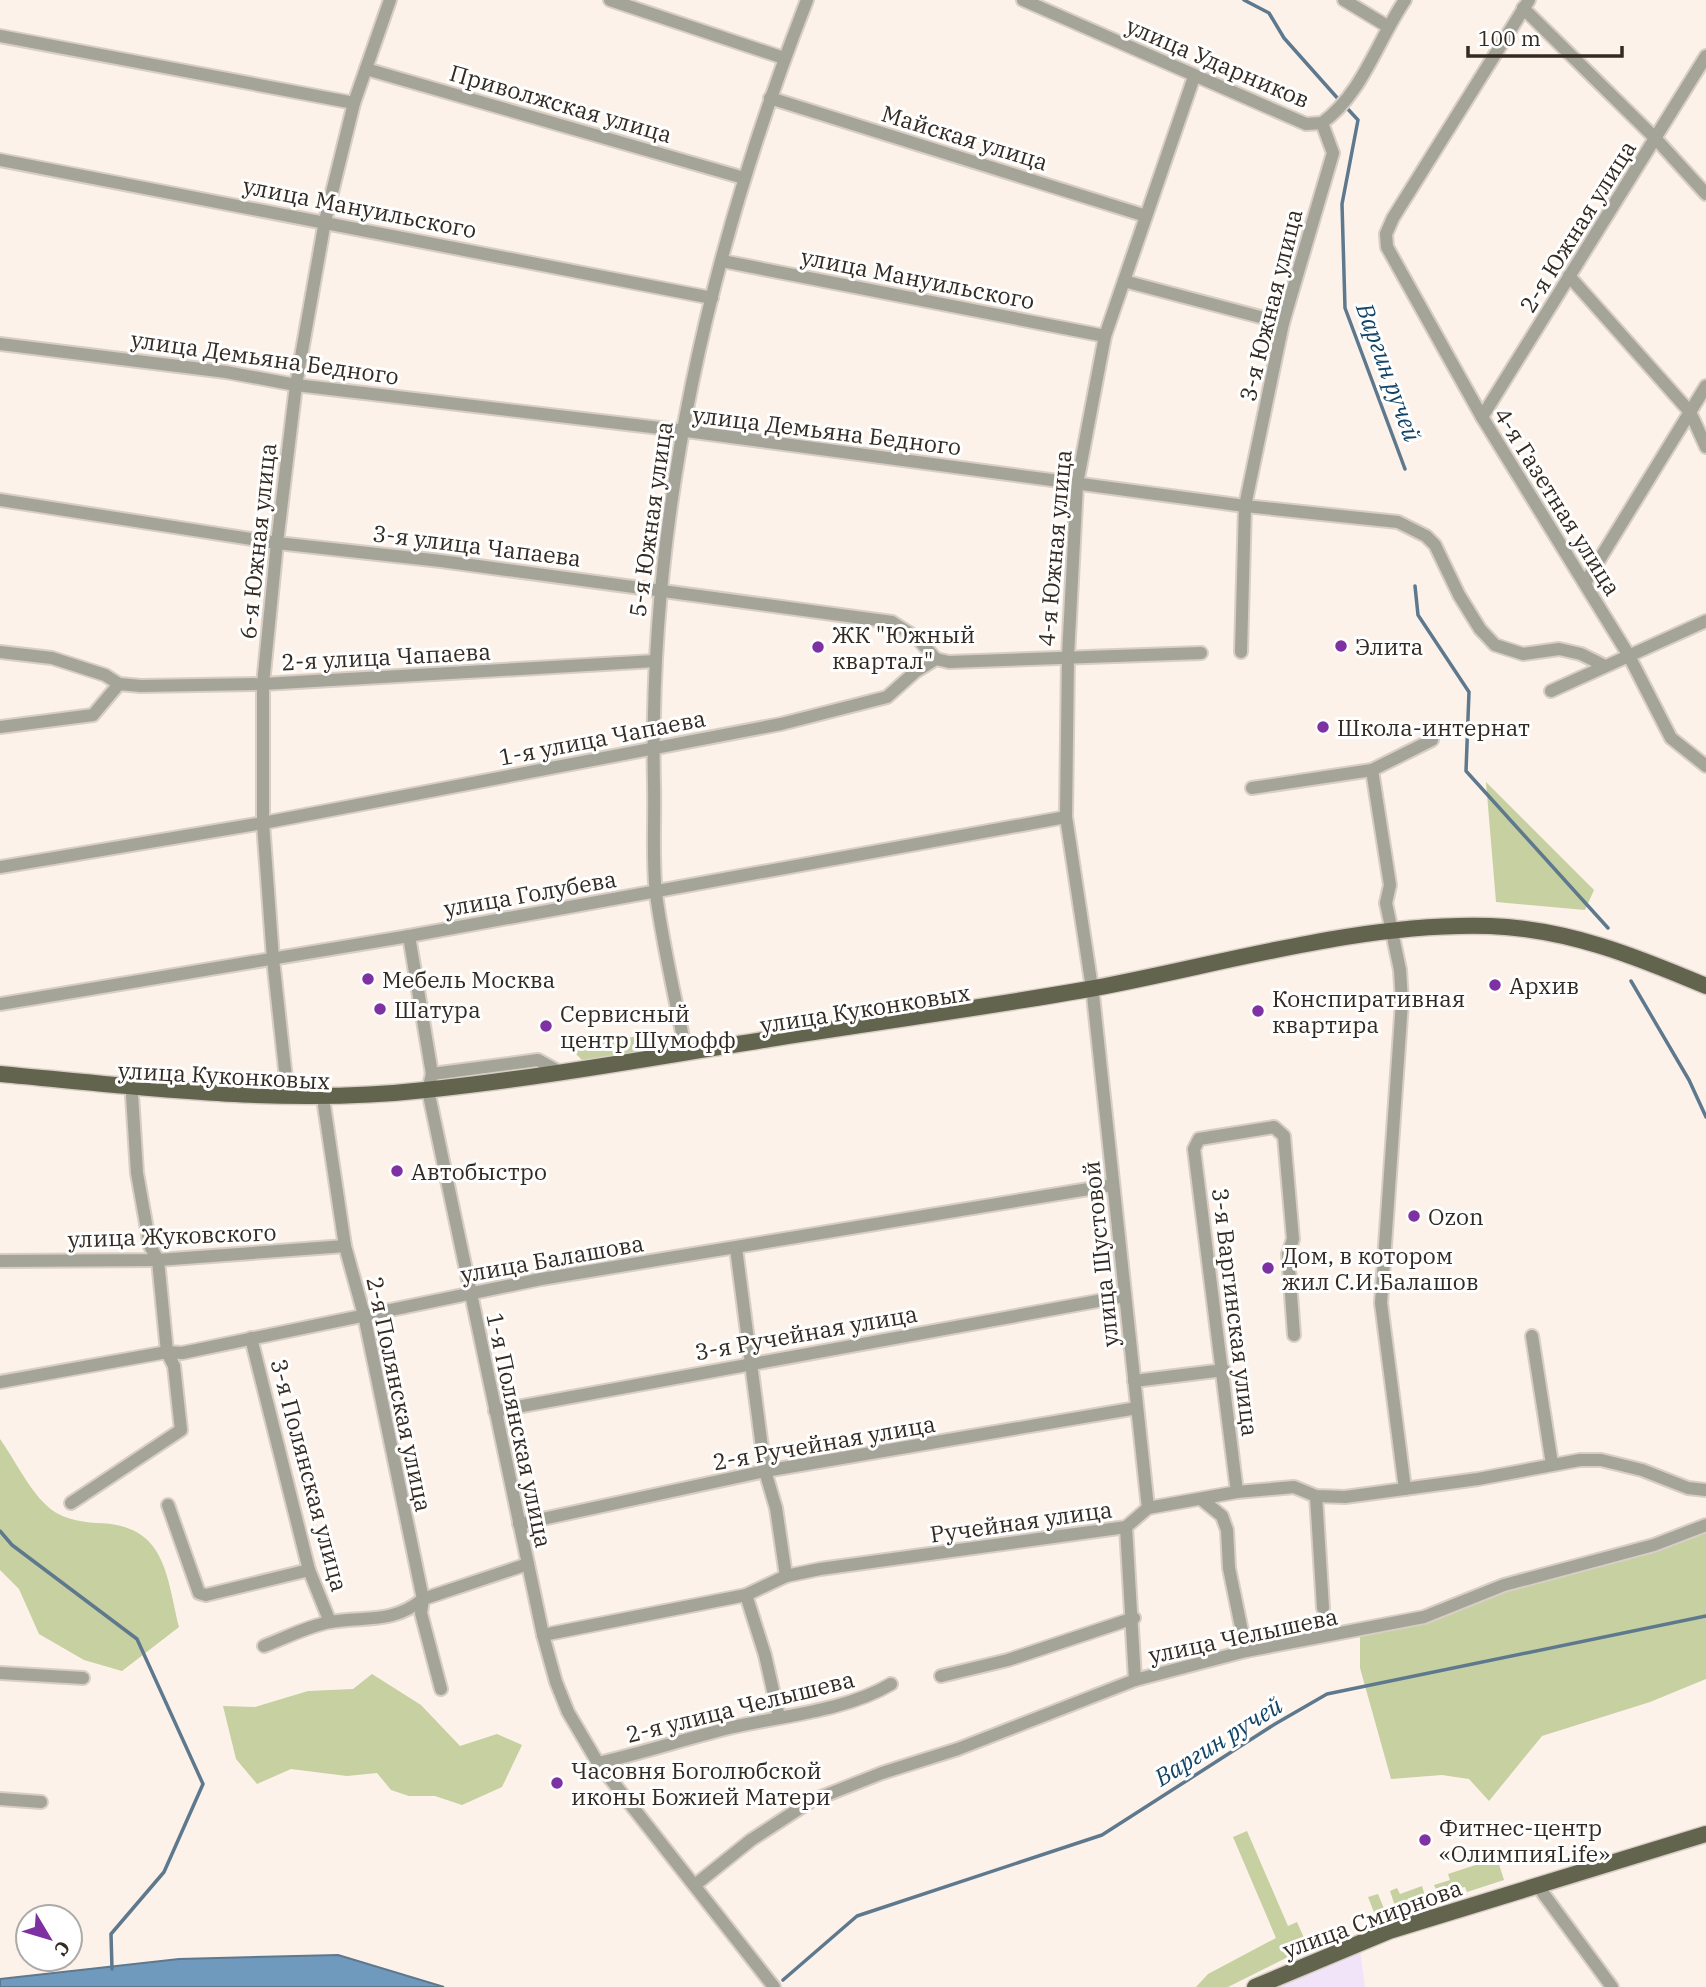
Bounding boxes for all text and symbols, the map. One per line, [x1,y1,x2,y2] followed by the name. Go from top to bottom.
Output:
[1122,10,1314,114] street label: улица Ударников
[1468,14,1622,58] scale bar
[1478,24,1541,52] text: 100 m
[446,57,676,149] street label: Приволжская улица
[878,97,1052,177] street label: Майская улица
[1512,134,1642,318] street label: 2-я Южная улица
[241,170,479,244] street label: улица Мануильского
[1232,206,1308,404] street label: 3-я Южная улица
[799,241,1037,315] street label: улица Мануильского
[1349,297,1429,446] water label: Варгин ручей
[129,323,401,391] street label: улица Демьяна Бедного
[691,399,963,461] street label: улица Демьяна Бедного
[1488,401,1628,601] street label: 4-я Газетная улица
[621,419,679,619] street label: 5-я Южная улица
[232,441,282,641] street label: 6-я Южная улица
[1030,448,1078,648] street label: 4-я Южная улица
[371,517,583,573] street label: 3-я улица Чапаева
[832,619,975,675] place label: ЖК "Южный квартал"
[1355,631,1423,661] place label: Элита
[280,636,492,676] street label: 2-я улица Чапаева
[1333,638,1349,654] marker: Элита
[810,639,826,655] marker: ЖК "Южный квартал"
[496,702,708,772] street label: 1-я улица Чапаева
[1337,712,1530,742] place label: Школа-интернат
[1315,719,1331,735] marker: Школа-интернат
[441,863,619,923] street label: улица Голубева
[382,964,555,994] place label: Мебель Москва
[1509,970,1579,1000] place label: Архив
[360,971,376,987] marker: Мебель Москва
[758,977,972,1039] street label: улица Куконковых
[1487,977,1503,993] marker: Архив
[1272,983,1465,1039] place label: Конспиративная квартира
[394,994,481,1024] place label: Шатура
[560,998,736,1054] place label: Сервисный центр Шумофф
[372,1001,388,1017] marker: Шатура
[1250,1003,1266,1019] marker: Конспиративная квартира
[538,1018,554,1034] marker: Сервисный центр Шумофф
[117,1054,331,1096] street label: улица Куконковых
[411,1156,547,1186] place label: Автобыстро
[1075,1160,1125,1348] street label: улица Шустовой
[389,1163,405,1179] marker: Автобыстро
[1206,1186,1266,1438] street label: 3-я Варгинская улица
[1428,1201,1484,1231] place label: Ozon
[1406,1208,1422,1224] marker: Ozon
[67,1216,277,1254] street label: улица Жуковского
[458,1227,646,1289] street label: улица Балашова
[1282,1240,1479,1296] place label: Дом, в котором жил С.И.Балашов
[1260,1260,1276,1276] marker: Дом, в котором жил С.И.Балашов
[360,1274,440,1514] street label: 2-я Полянская улица
[692,1298,920,1366] street label: 3-я Ручейная улица
[480,1310,560,1550] street label: 1-я Полянская улица
[264,1355,356,1595] street label: 3-я Полянская улица
[710,1408,938,1476] street label: 2-я Ручейная улица
[928,1493,1114,1549] street label: Ручейная улица
[1146,1600,1340,1670] street label: улица Челышева
[623,1663,857,1749] street label: 2-я улица Челышева
[1147,1689,1288,1794] water label: Варгин ручей
[571,1755,831,1811] place label: Часовня Боголюбской иконы Божией Матери
[549,1775,565,1791] marker: Часовня Боголюбской иконы Божией Матери
[1439,1812,1610,1868] place label: Фитнес-центр «ОлимпияLife»
[1417,1832,1433,1848] marker: Фитнес-центр «ОлимпияLife»
[1278,1872,1466,1964] street label: улица Смирнова
[14,1903,84,1973] north arrow
[49,1936,76,1961] text: С

